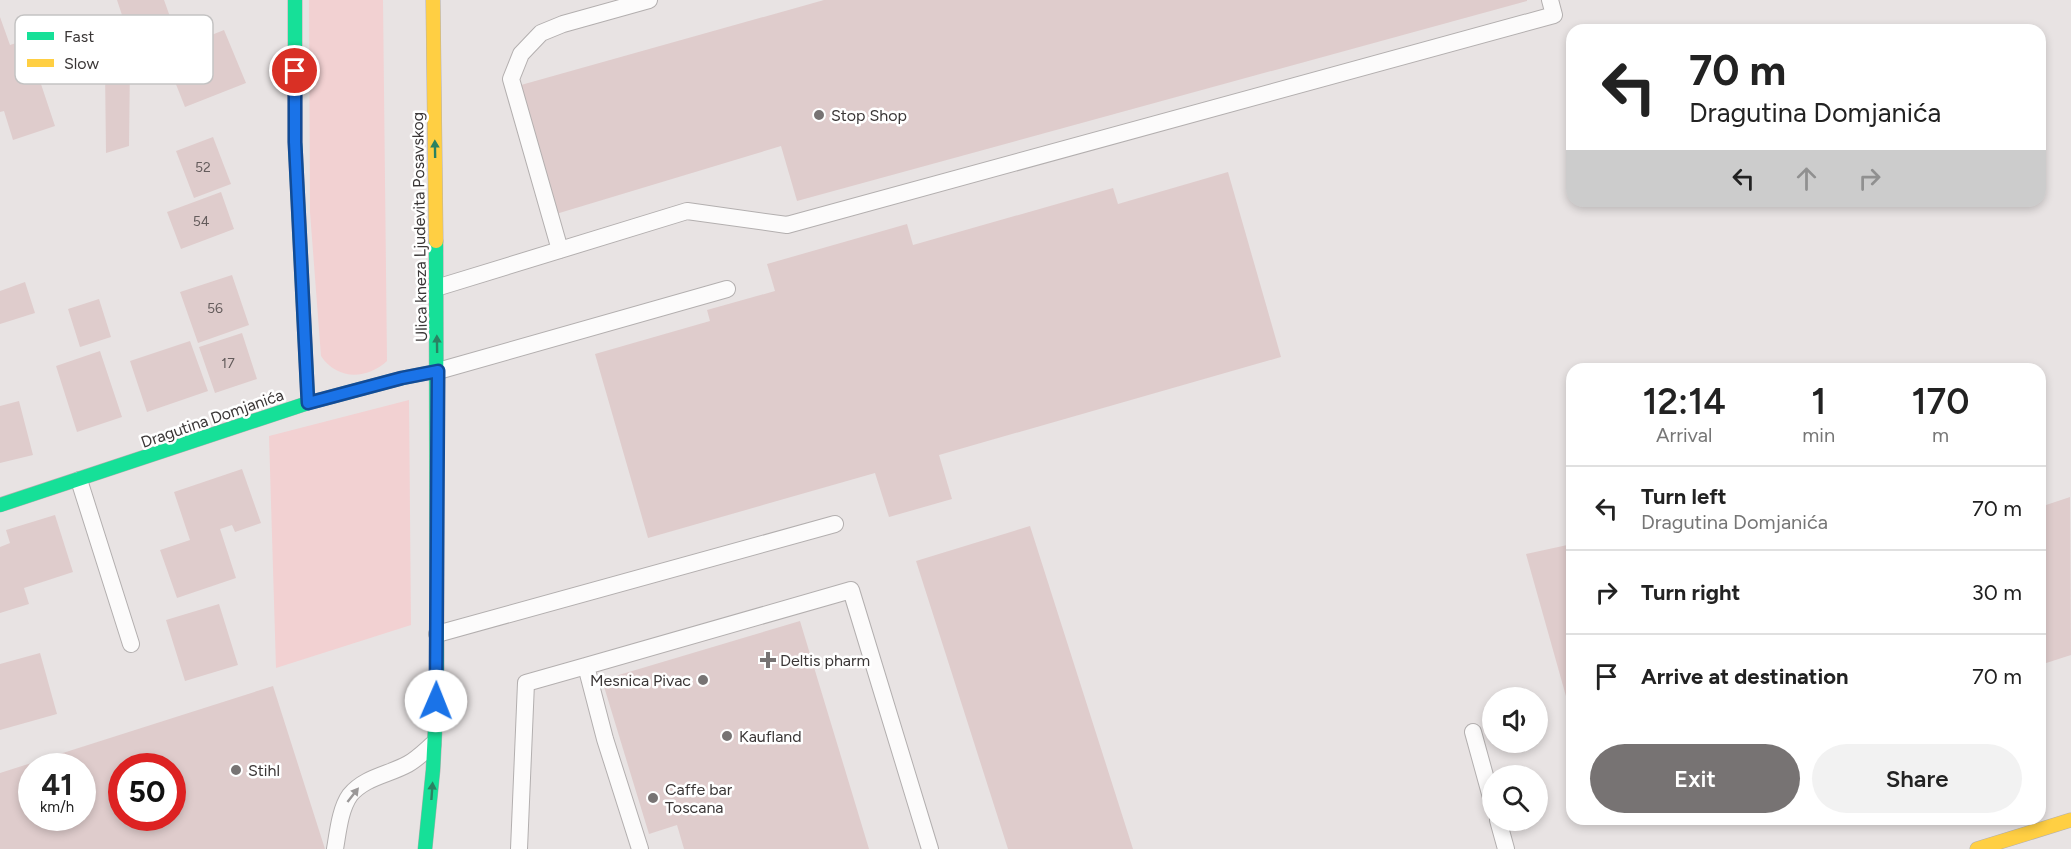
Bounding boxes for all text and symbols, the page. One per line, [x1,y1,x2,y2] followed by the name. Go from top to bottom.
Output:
[15,15,213,84] legend
[64,27,94,46] text: Fast
[269,45,320,96] pin
[1689,45,1786,96] text: 70 m
[1590,48,1668,126] icon: left
[64,54,99,73] text: Slow
[278,54,311,87] icon: arrive
[1689,96,1941,129] text: Dragutina Domjanića
[831,106,907,125] place label: Stop Shop
[812,108,826,122] marker: Stop Shop
[408,112,431,342] street label: Ulica kneza Ljudevita Posavskog
[430,140,439,159] one-way arrow
[195,159,211,176] house number: 52
[1727,162,1760,195] icon: left
[1790,162,1823,195] icon: ahead
[1853,162,1886,195] icon: right
[193,213,210,230] house number: 54
[207,300,223,317] house number: 56
[432,335,442,354] one-way arrow
[221,355,235,372] house number: 17
[1642,380,1726,423] text: 12:14
[1811,380,1826,423] text: 1
[1912,380,1970,423] text: 170
[138,385,286,452] street label: Dragutina Domjanića
[1656,423,1712,447] text: Arrival
[1802,423,1835,447] text: min
[1932,423,1949,447] text: m
[1641,483,1727,510] text: Turn left
[1590,492,1623,525] icon: left
[1972,495,2022,522] text: 70 m
[1641,510,1828,534] text: Dragutina Domjanića
[1590,576,1623,609] icon: right
[1641,579,1740,606] text: Turn right
[1972,579,2022,606] text: 30 m
[780,651,870,670] place label: Deltis pharm
[761,653,775,667] marker: Deltis pharm
[1590,660,1623,693] icon: arrive
[1641,663,1849,690] text: Arrive at destination
[1972,663,2022,690] text: 70 m
[404,669,468,733] position arrow
[590,671,691,690] place label: Mesnica Pivac
[696,673,710,687] marker: Mesnica Pivac
[1482,687,1548,831] map controls
[1482,687,1548,753] button: sound
[739,727,802,746] place label: Kaufland
[720,729,734,743] marker: Kaufland
[1590,744,1800,813] button: Exit
[1812,744,2022,813] button: Share
[108,753,186,831] speed limit sign: 50
[248,761,280,780] place label: Stihl
[229,763,243,777] marker: Stihl
[1482,765,1548,831] button: search
[41,766,73,803] text: 41
[665,780,733,817] place label: Caffe bar Toscana
[427,781,436,800] one-way arrow
[347,787,359,803] one-way arrow
[646,791,660,805] marker: Caffe bar Toscana
[40,798,74,816] text: km/h

